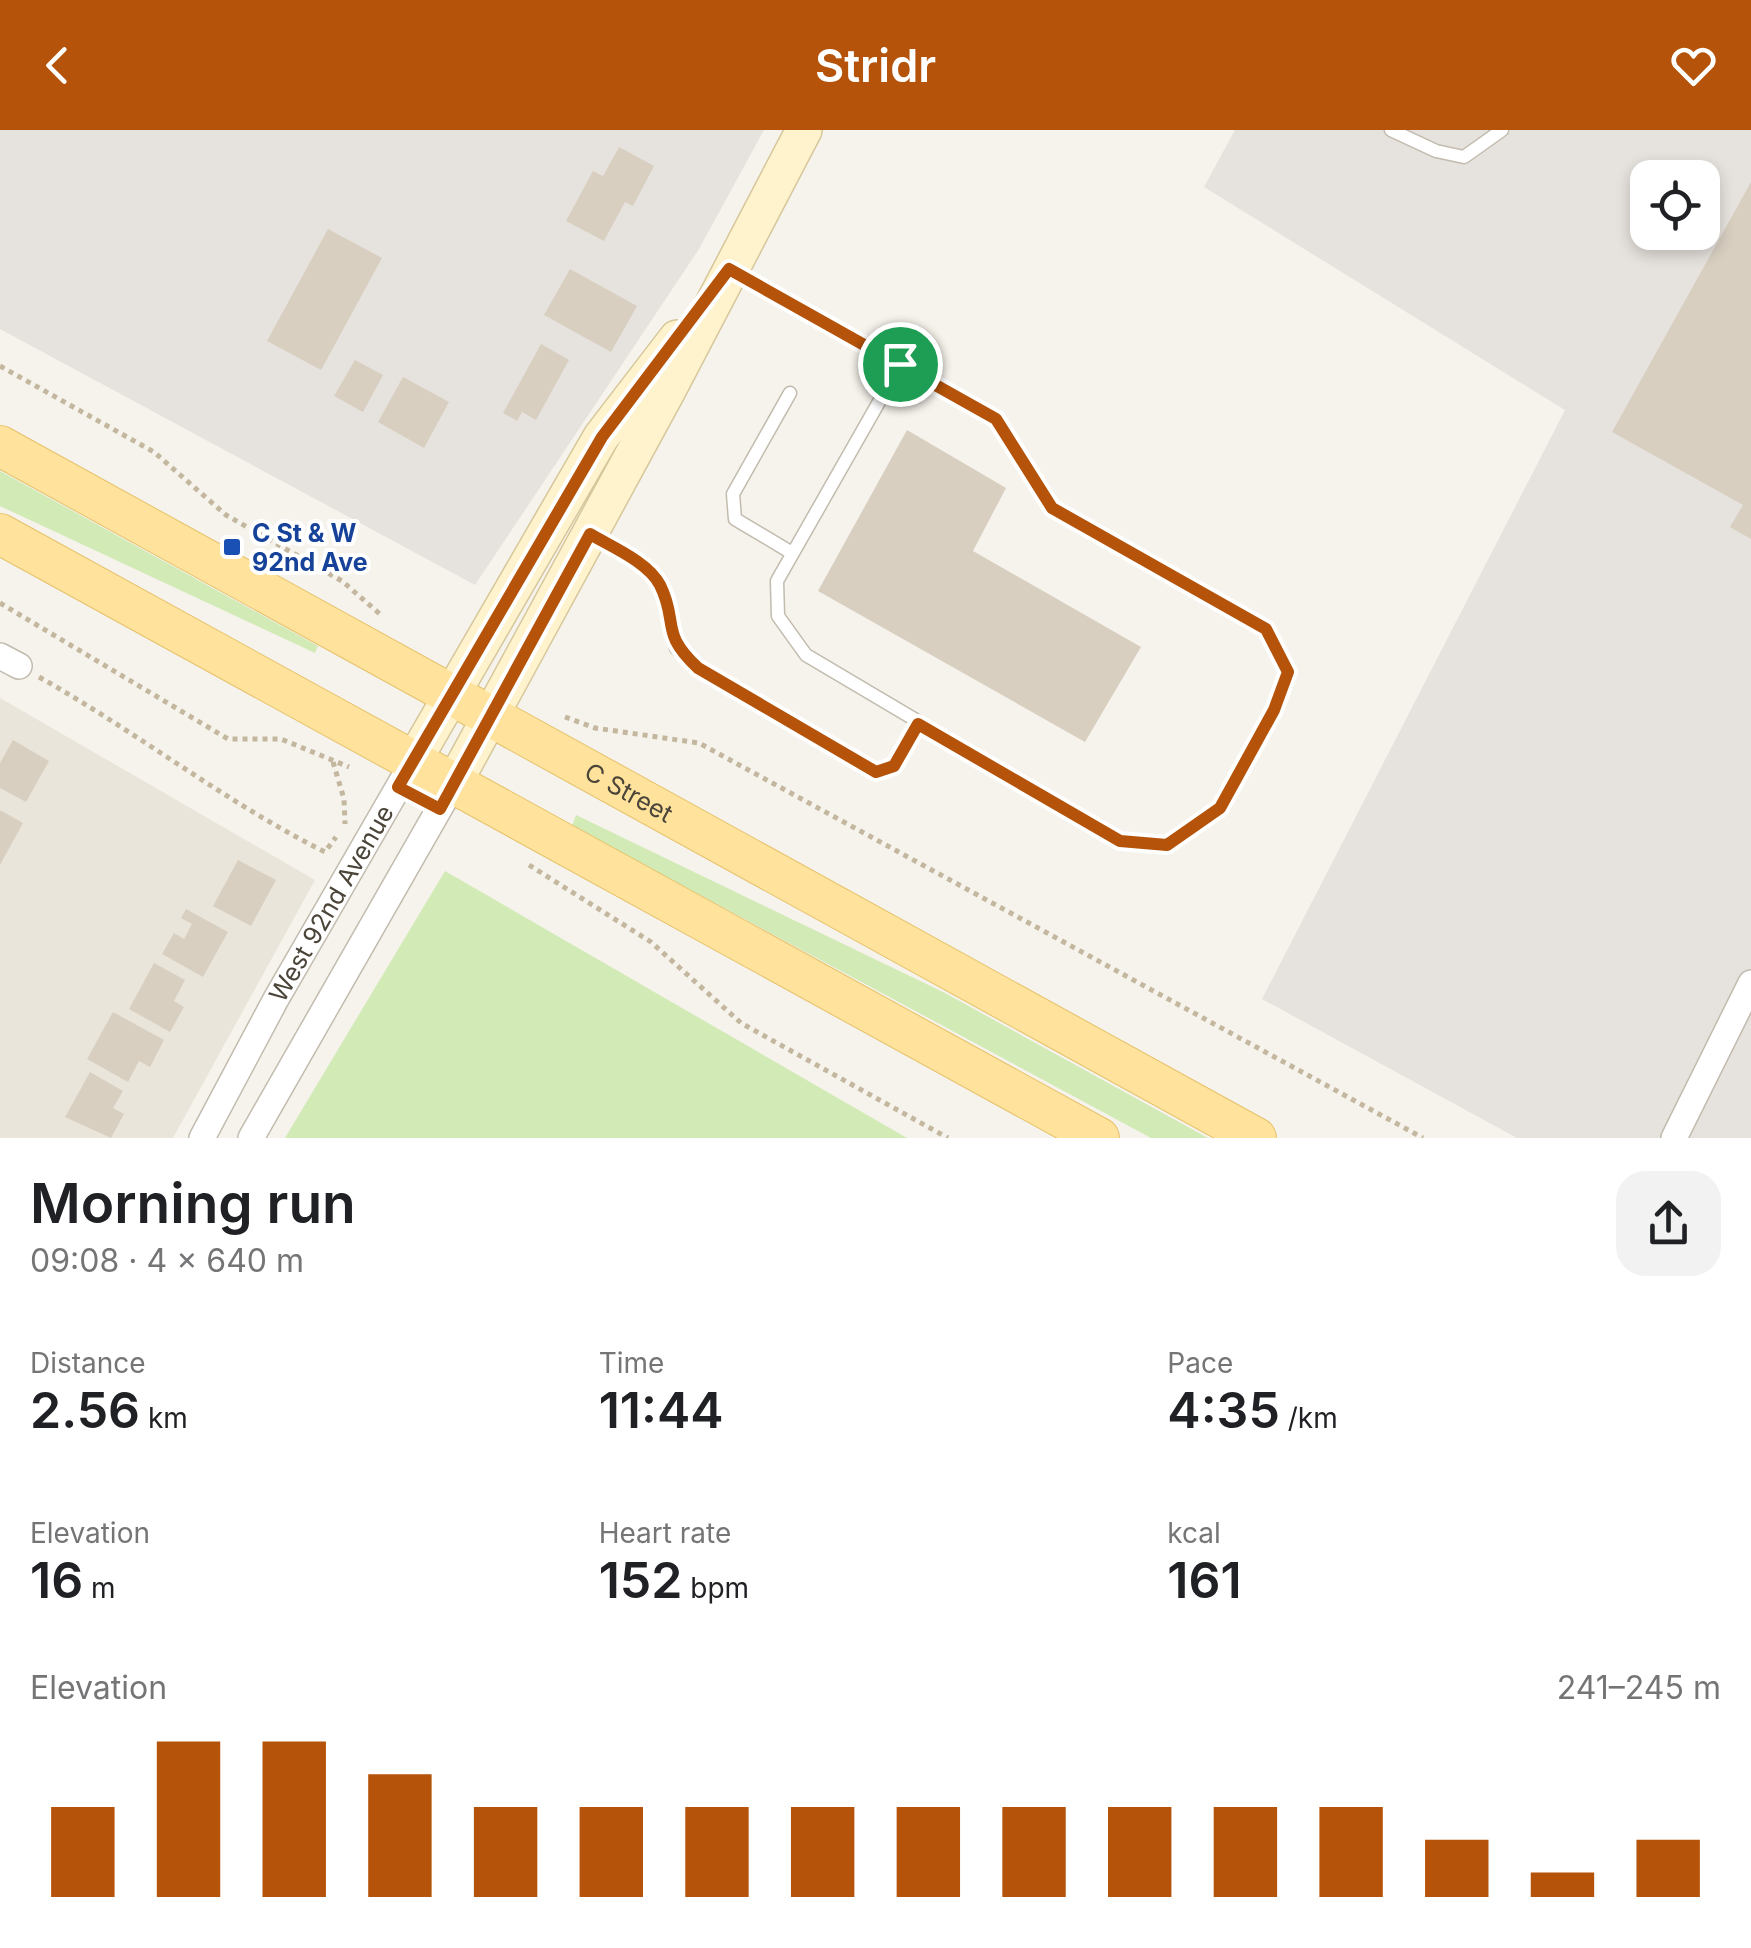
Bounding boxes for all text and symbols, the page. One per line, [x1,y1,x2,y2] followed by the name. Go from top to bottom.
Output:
[30,38,85,93] icon: back
[815,38,936,93] text: Stridr
[1666,38,1721,93] icon: heart
[1630,160,1720,250] map controls
[1630,160,1720,250] button: locate
[858,322,943,407] pin
[873,337,928,392] icon: arrive
[252,518,368,577] place label: C St & W 92nd Ave
[221,536,243,558] marker: C St & W 92nd Ave
[580,756,678,829] street label: C Street
[263,800,400,1007] street label: West 92nd Avenue
[30,1170,356,1236] text: Morning run
[1616,1171,1721,1276] button: share
[30,1241,304,1280] text: 09:08 · 4 × 640 m
[30,1346,146,1380] text: Distance
[599,1346,664,1380] text: Time
[1167,1346,1233,1380] text: Pace
[30,1380,140,1440] text: 2.56
[599,1380,724,1440] text: 11:44
[1167,1380,1280,1440] text: 4:35
[140,1401,188,1435] text: km
[1280,1401,1338,1435] text: /km
[30,1516,150,1550] text: Elevation
[599,1516,731,1550] text: Heart rate
[1167,1516,1221,1550] text: kcal
[30,1550,83,1610] text: 16
[599,1550,682,1610] text: 152
[1167,1550,1242,1610] text: 161
[83,1571,116,1605] text: m
[682,1571,749,1605] text: bpm
[30,1668,167,1707] text: Elevation
[1557,1668,1721,1707] text: 241–245 m

